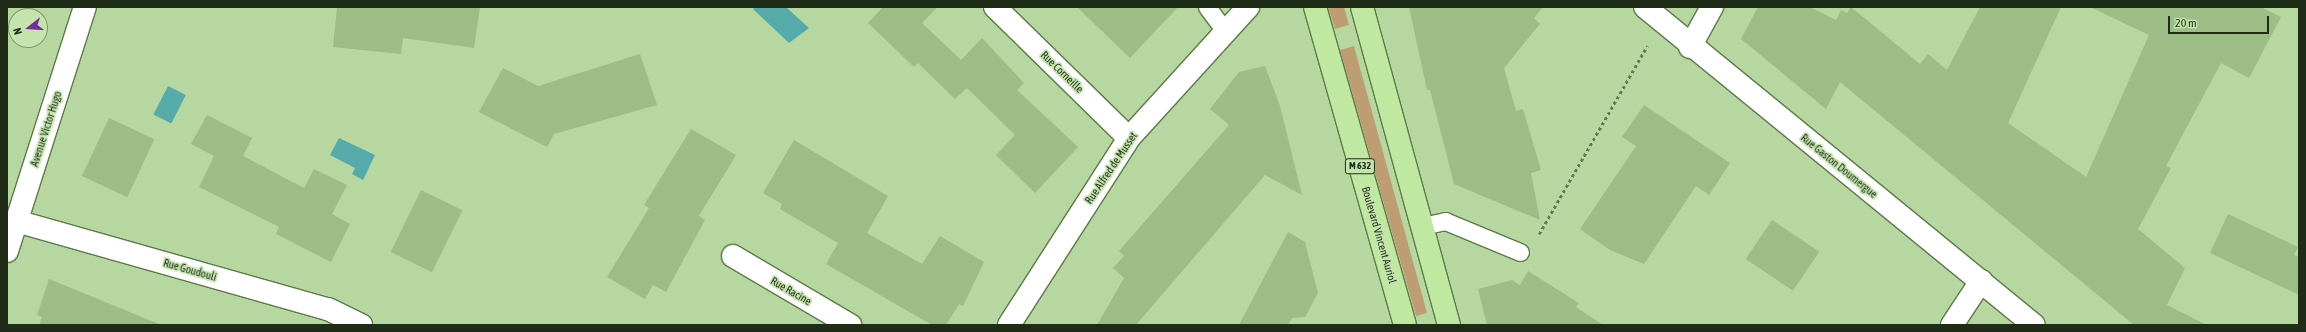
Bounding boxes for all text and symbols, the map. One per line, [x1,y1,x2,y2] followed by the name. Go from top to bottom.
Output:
[8,8,48,48] north arrow
[2170,8,2271,34] scale bar
[2175,16,2197,30] text: 20 m
[11,26,24,36] text: N
[1038,48,1086,96] street label: Rue Corneille
[28,90,64,168] street label: Avenue Victor Hugo
[1082,130,1140,206] street label: Rue Alfred de Musset
[1798,131,1880,201] street label: Rue Gaston Doumergue
[1344,158,1376,174] road number: M 632
[1359,185,1399,285] street label: Boulevard Vincent Auriol
[162,256,218,284] street label: Rue Goudouli
[768,274,814,308] street label: Rue Racine

